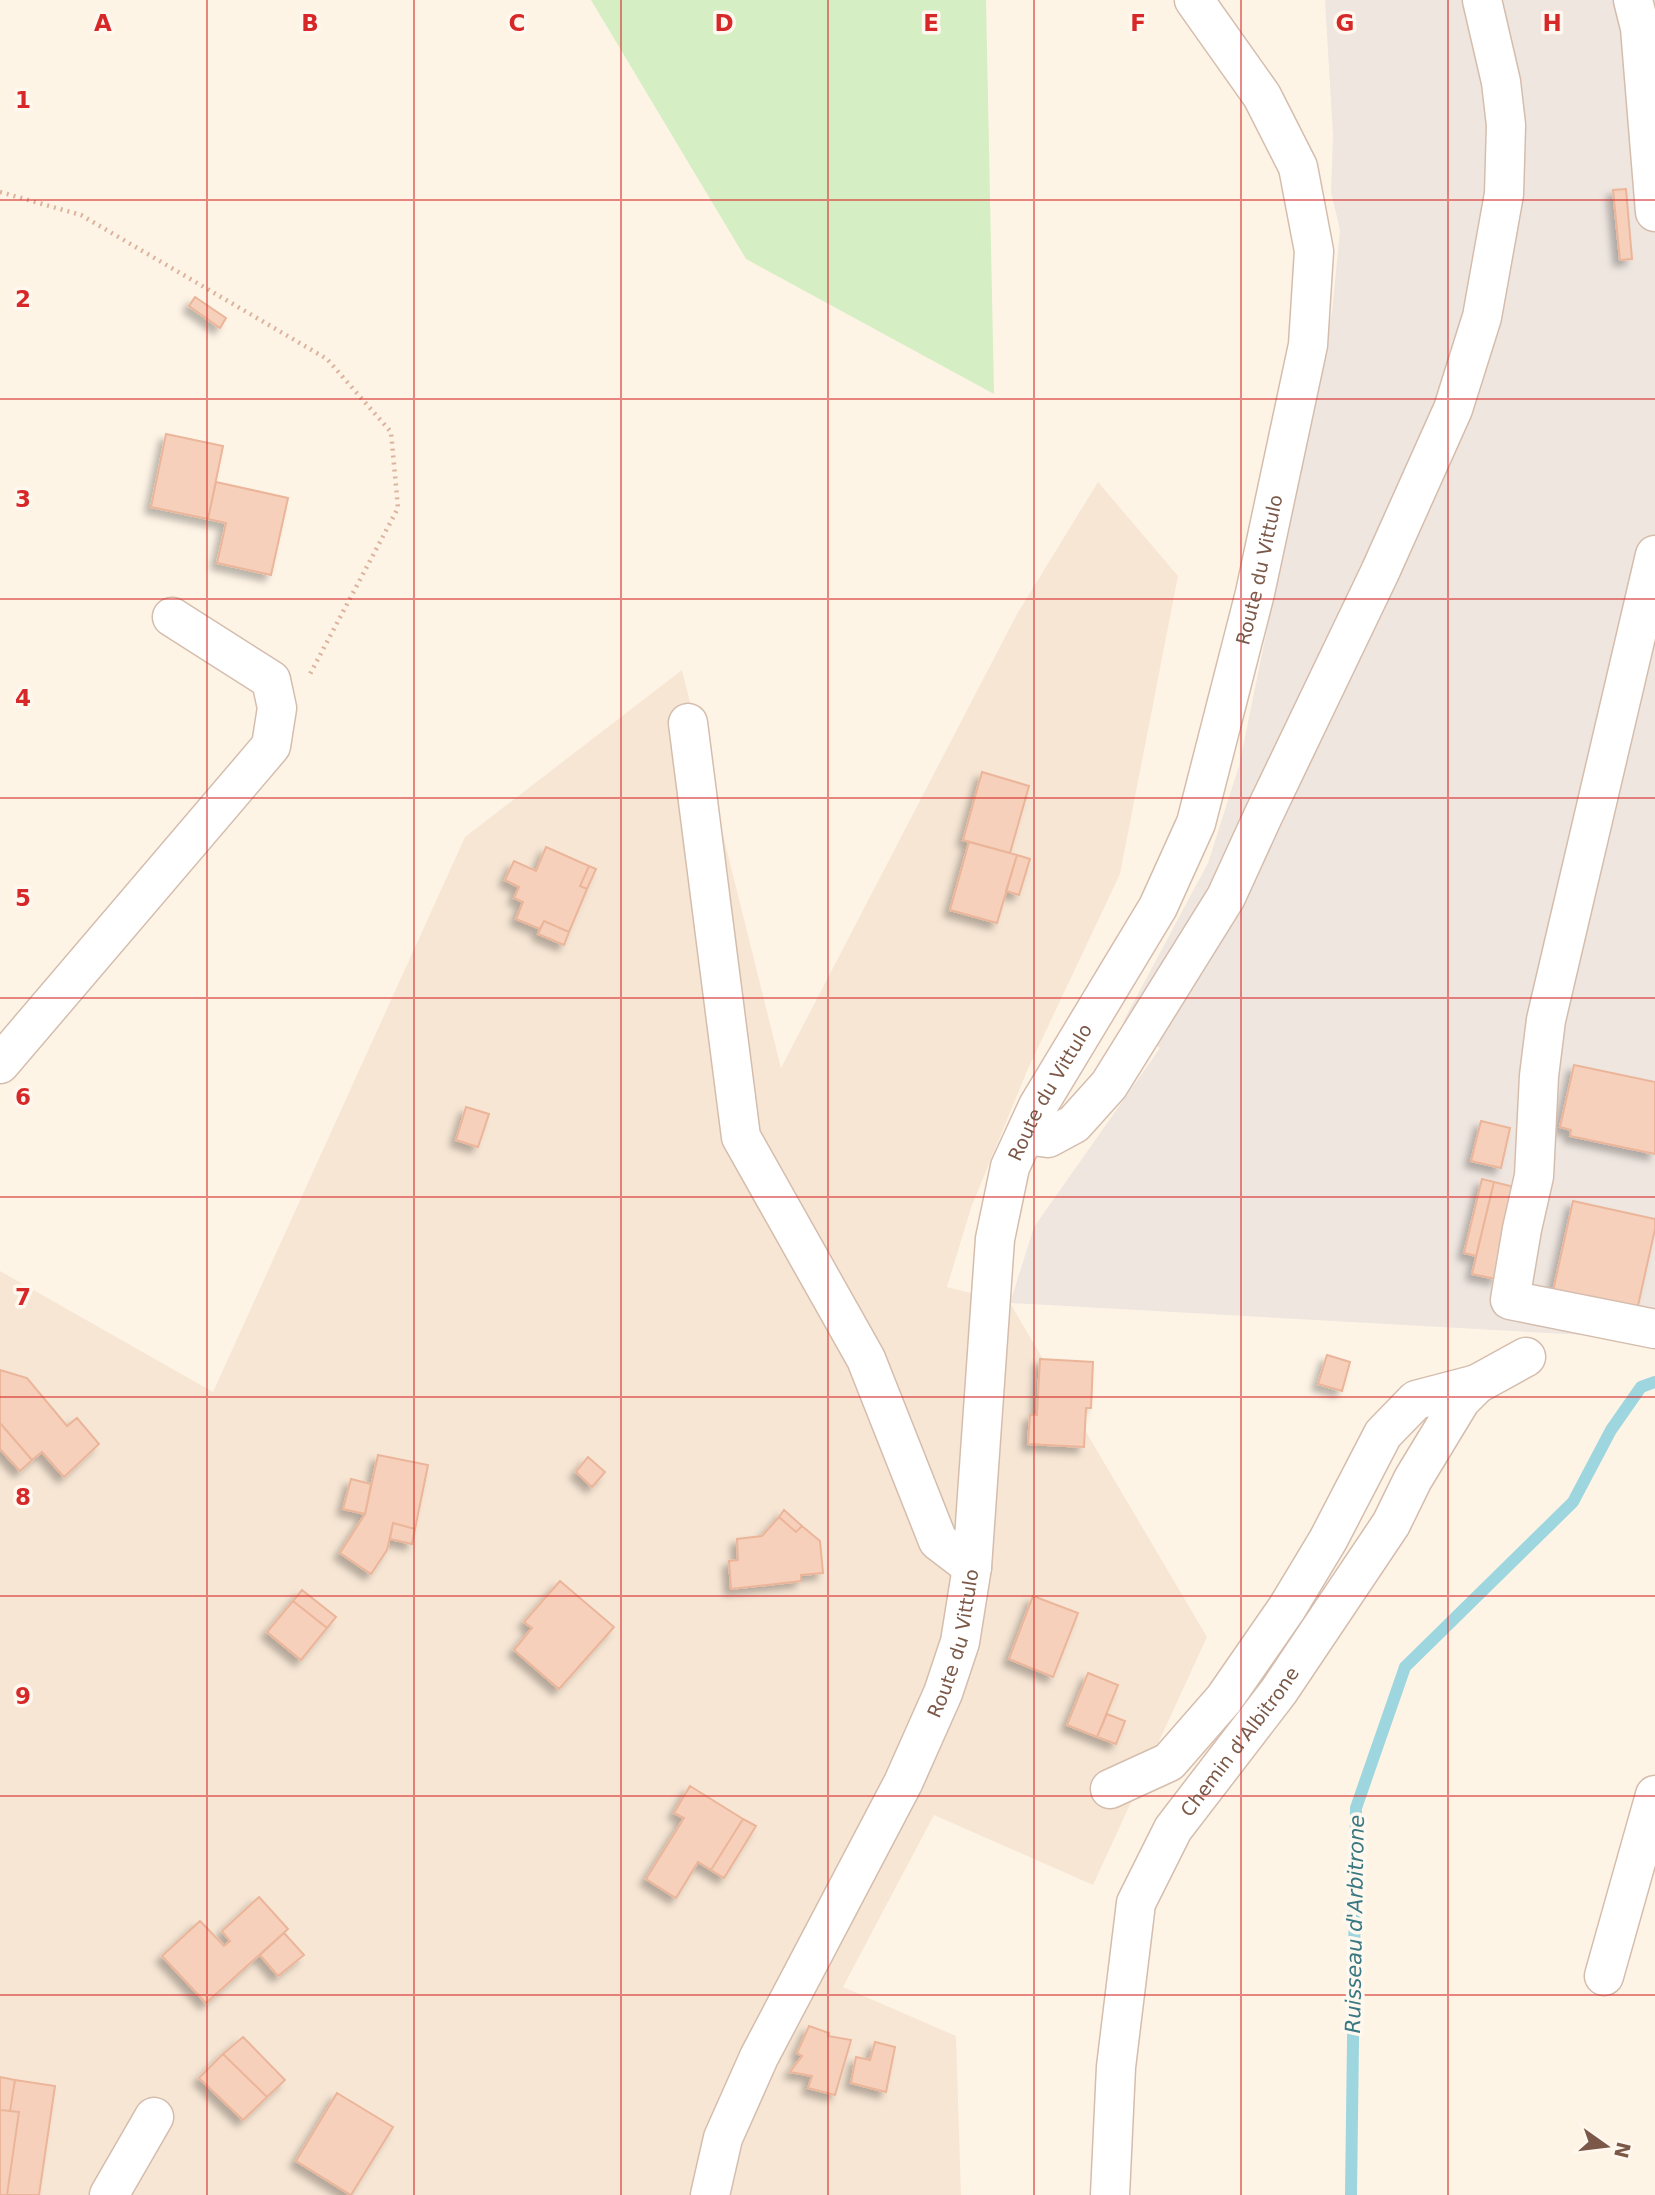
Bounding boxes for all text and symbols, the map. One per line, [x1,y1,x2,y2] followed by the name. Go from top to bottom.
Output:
[94,10,112,36] text: A
[301,10,319,36] text: B
[509,10,525,36] text: C
[714,10,734,36] text: D
[923,10,939,36] text: E
[1130,10,1146,36] text: F
[1336,10,1354,36] text: G
[1542,10,1562,36] text: H
[15,87,31,113] text: 1
[15,286,31,312] text: 2
[15,486,31,512] text: 3
[1231,493,1287,647] street label: Route du Vittulo
[15,685,31,711] text: 4
[15,885,31,911] text: 5
[1003,1020,1096,1164] street label: Route du Vittulo
[15,1084,31,1110] text: 6
[15,1284,31,1310] text: 7
[15,1484,31,1510] text: 8
[923,1568,983,1721] street label: Route du Vittulo
[1176,1663,1303,1821] street label: Chemin d'Albitrone
[15,1683,31,1709] text: 9
[1341,1815,1369,2033] water label: Ruisseau d'Arbitrone
[1571,2111,1641,2181] north arrow
[1610,2140,1635,2160] text: N

